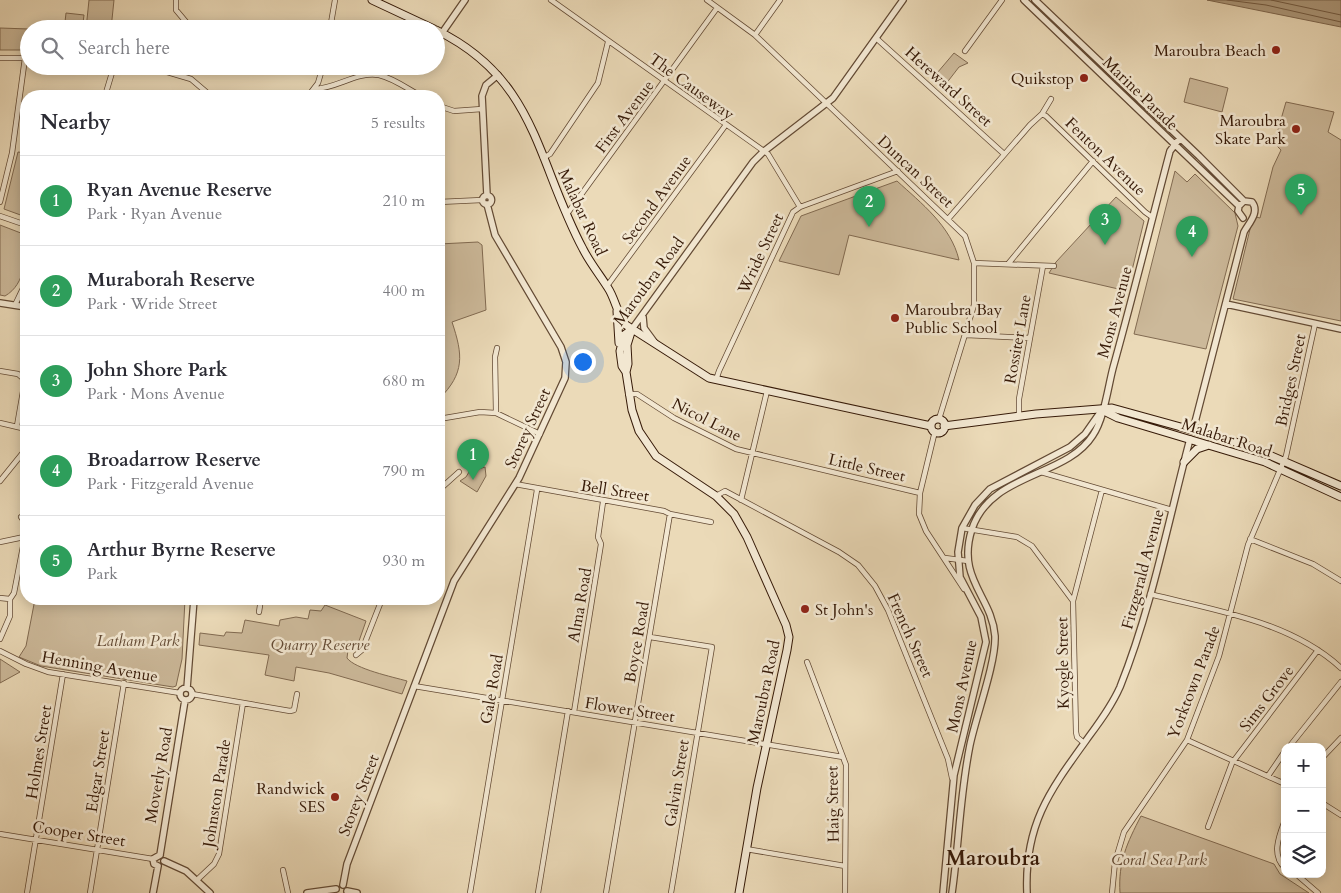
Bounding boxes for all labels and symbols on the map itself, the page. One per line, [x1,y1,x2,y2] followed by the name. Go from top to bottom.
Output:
[1154,40,1266,62] place label: Maroubra Beach
[900,42,997,132] street label: Hereward Street
[1270,44,1282,56] marker: Maroubra Beach
[644,48,739,126] street label: The Causeway
[1097,52,1183,136] street label: Marine Parade
[1011,68,1074,90] place label: Quikstop
[1078,72,1090,84] marker: Quikstop
[590,76,659,158] street label: First Avenue
[1215,110,1286,150] place label: Maroubra Skate Park
[1060,113,1151,201] street label: Fenton Avenue
[1290,123,1302,135] marker: Maroubra Skate Park
[872,131,958,213] street label: Duncan Street
[617,151,697,249] street label: Second Avenue
[552,165,612,260] street label: Malabar Road
[1285,174,1317,215] pin: 5
[853,186,885,227] pin: 2
[1089,204,1121,245] pin: 3
[732,210,789,298] street label: Wride Street
[1176,216,1208,257] pin: 4
[608,232,690,331] street label: Maroubra Road
[1092,264,1138,361] street label: Mons Avenue
[999,293,1037,386] street label: Rossiter Lane
[905,299,1003,339] place label: Maroubra Bay Public School
[889,312,901,324] marker: Maroubra Bay Public School
[1270,332,1312,429] street label: Bridges Street
[570,349,596,375] your location
[500,385,556,472] street label: Storey Street
[668,393,745,447] street label: Nicol Lane
[1179,413,1275,463] street label: Malabar Road
[457,439,489,480] pin: 1
[826,448,907,488] street label: Little Street
[579,475,651,507] street label: Bell Street
[1116,507,1170,632] street label: Fitzgerald Avenue
[563,566,597,644] street label: Alma Road
[882,590,938,681] street label: French Street
[619,599,655,684] street label: Boyce Road
[815,599,873,621] place label: St John's
[799,603,811,615] marker: St John's
[1051,617,1075,709] street label: Kyogle Street
[1162,622,1226,742] street label: Yorktown Parade
[96,630,180,652] park label: Latham Park
[271,634,370,656] park label: Quarry Reserve
[742,638,786,746] street label: Maroubra Road
[941,638,983,735] street label: Mons Avenue
[40,646,160,688] street label: Henning Avenue
[475,652,509,726] street label: Gale Road
[1234,661,1299,736] street label: Sims Grove
[583,692,676,728] street label: Flower Street
[21,704,57,801] street label: Holmes Street
[140,725,178,825] street label: Moverly Road
[81,728,115,814] street label: Edgar Street
[197,737,236,851] street label: Johnston Parade
[659,738,695,828] street label: Galvin Street
[333,751,385,839] street label: Storey Street
[821,766,845,842] street label: Haig Street
[256,778,325,818] place label: Randwick SES
[329,791,341,803] marker: Randwick SES
[31,816,127,852] street label: Cooper Street
[946,844,1041,873] district label: Maroubra
[1111,849,1207,871] park label: Coral Sea Park

